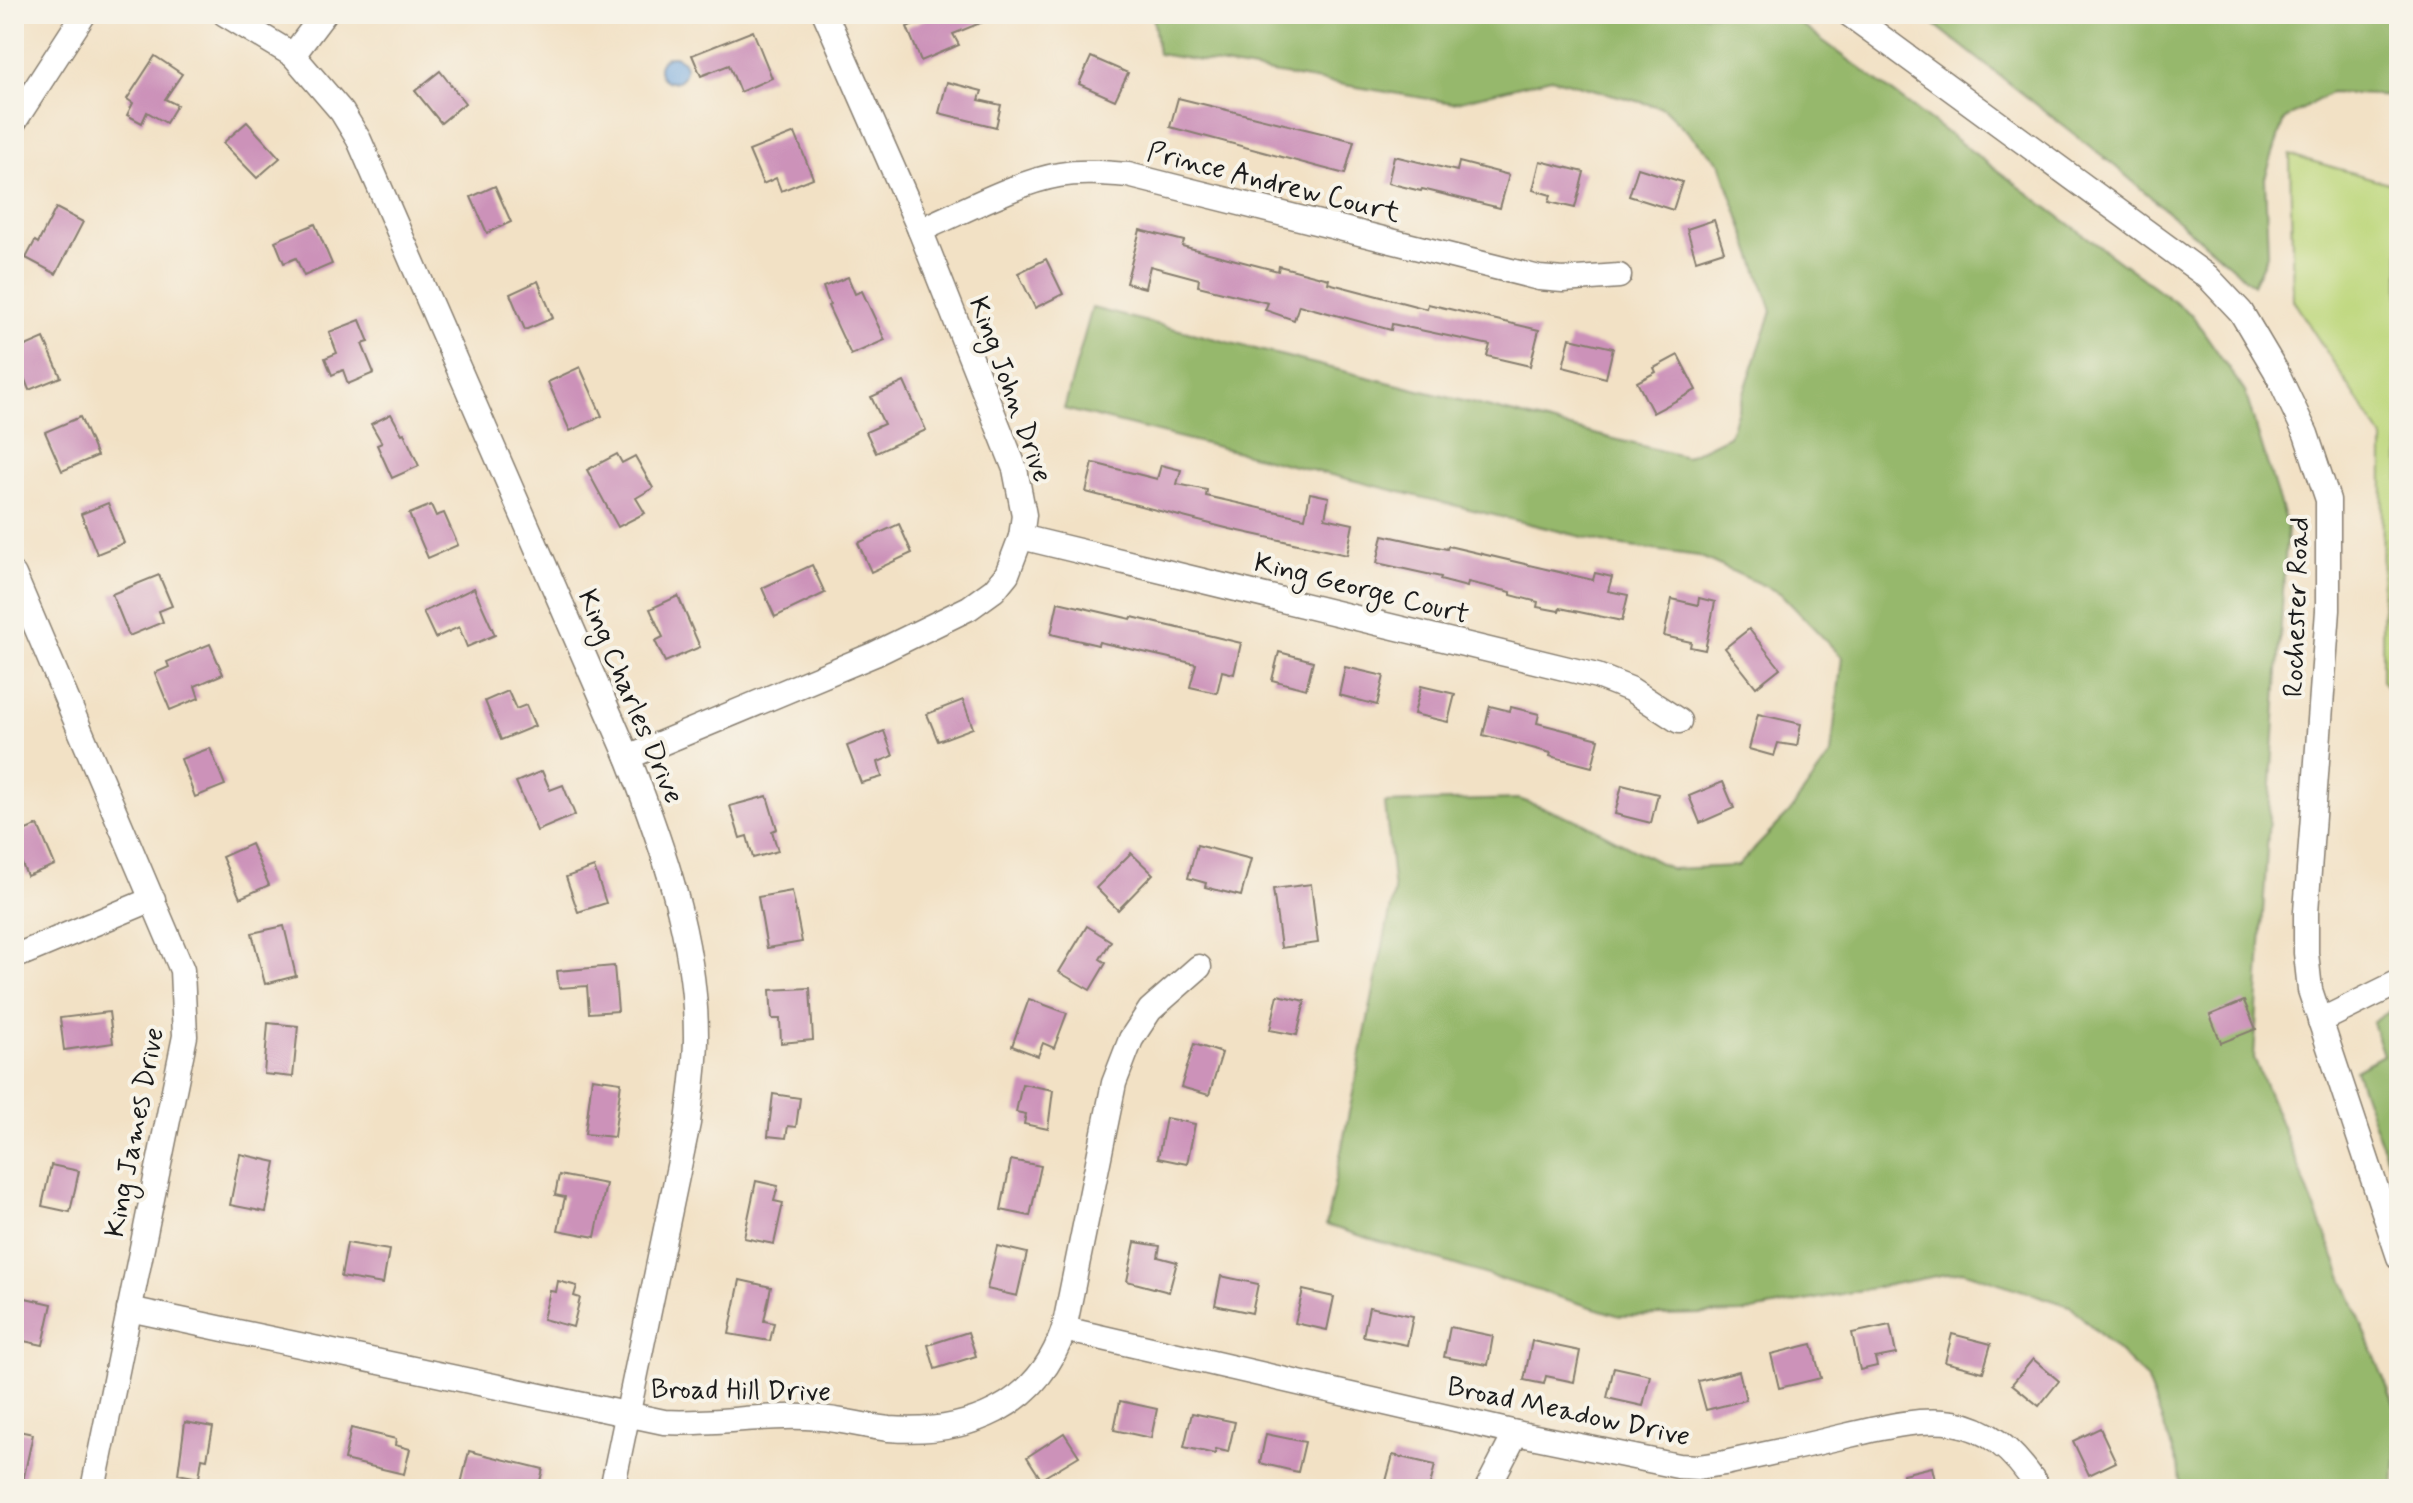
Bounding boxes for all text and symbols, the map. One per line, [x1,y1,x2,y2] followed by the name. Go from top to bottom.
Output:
[1143,134,1404,233] street label: Prince Andrew Court
[957,292,1060,488] street label: King John Drive
[2276,516,2319,698] street label: Rochester Road
[1250,545,1473,636] street label: King George Court
[566,584,692,811] street label: King Charles Drive
[97,1024,176,1241] street label: King James Drive
[1444,1369,1693,1456] street label: Broad Meadow Drive
[651,1371,831,1412] street label: Broad Hill Drive

